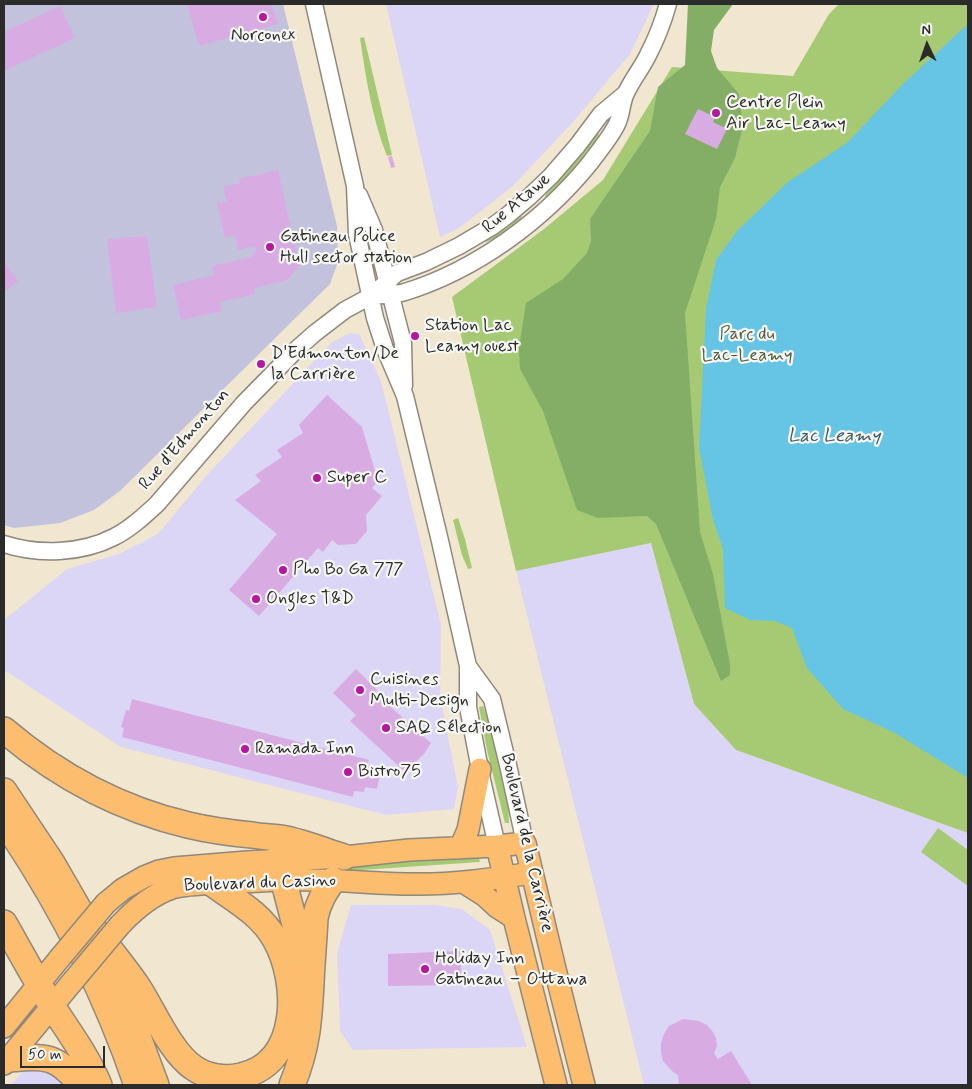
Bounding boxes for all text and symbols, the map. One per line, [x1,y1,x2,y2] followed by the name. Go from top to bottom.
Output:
[257,11,269,23] marker: Norconex
[902,20,952,70] north arrow
[921,21,931,39] text: N
[231,25,295,47] place label: Norconex
[726,92,846,134] place label: Centre Plein Air Lac-Leamy
[710,107,722,119] marker: Centre Plein Air Lac-Leamy
[478,169,556,239] street label: Rue Atawe
[280,226,412,268] place label: Gatineau Police Hull sector station
[264,241,276,253] marker: Gatineau Police Hull sector station
[425,315,519,358] place label: Station Lac Leamy ouest
[702,324,792,366] park label: Parc du Lac-Leamy
[409,330,421,342] marker: Station Lac Leamy ouest
[271,343,399,386] place label: D'Edmonton/De la Carrière
[255,358,267,370] marker: D'Edmonton/De la Carrière
[135,385,235,495] street label: Rue d'Edmonton
[788,426,880,448] water label: Lac Leamy
[327,467,387,489] place label: Super C
[311,472,323,484] marker: Super C
[293,559,404,581] place label: Pho Bo Ga 777
[277,564,289,576] marker: Pho Bo Ga 777
[266,588,354,610] place label: Ongles T&D
[250,593,262,605] marker: Ongles T&D
[370,669,469,712] place label: Cuisines Multi-Design
[354,684,366,696] marker: Cuisines Multi-Design
[396,717,502,739] place label: SAQ Sélection
[380,722,392,734] marker: SAQ Sélection
[255,738,354,760] place label: Ramada Inn
[239,743,251,755] marker: Ramada Inn
[495,751,557,935] street label: Boulevard de la Carrière
[358,761,421,783] place label: Bistro75
[342,766,354,778] marker: Bistro75
[183,871,337,897] street label: Boulevard du Casino
[435,948,587,991] place label: Holiday Inn Gatineau – Ottawa
[419,963,431,975] marker: Holiday Inn Gatineau – Ottawa
[22,1036,108,1068] scale bar
[28,1045,62,1065] text: 50 m

